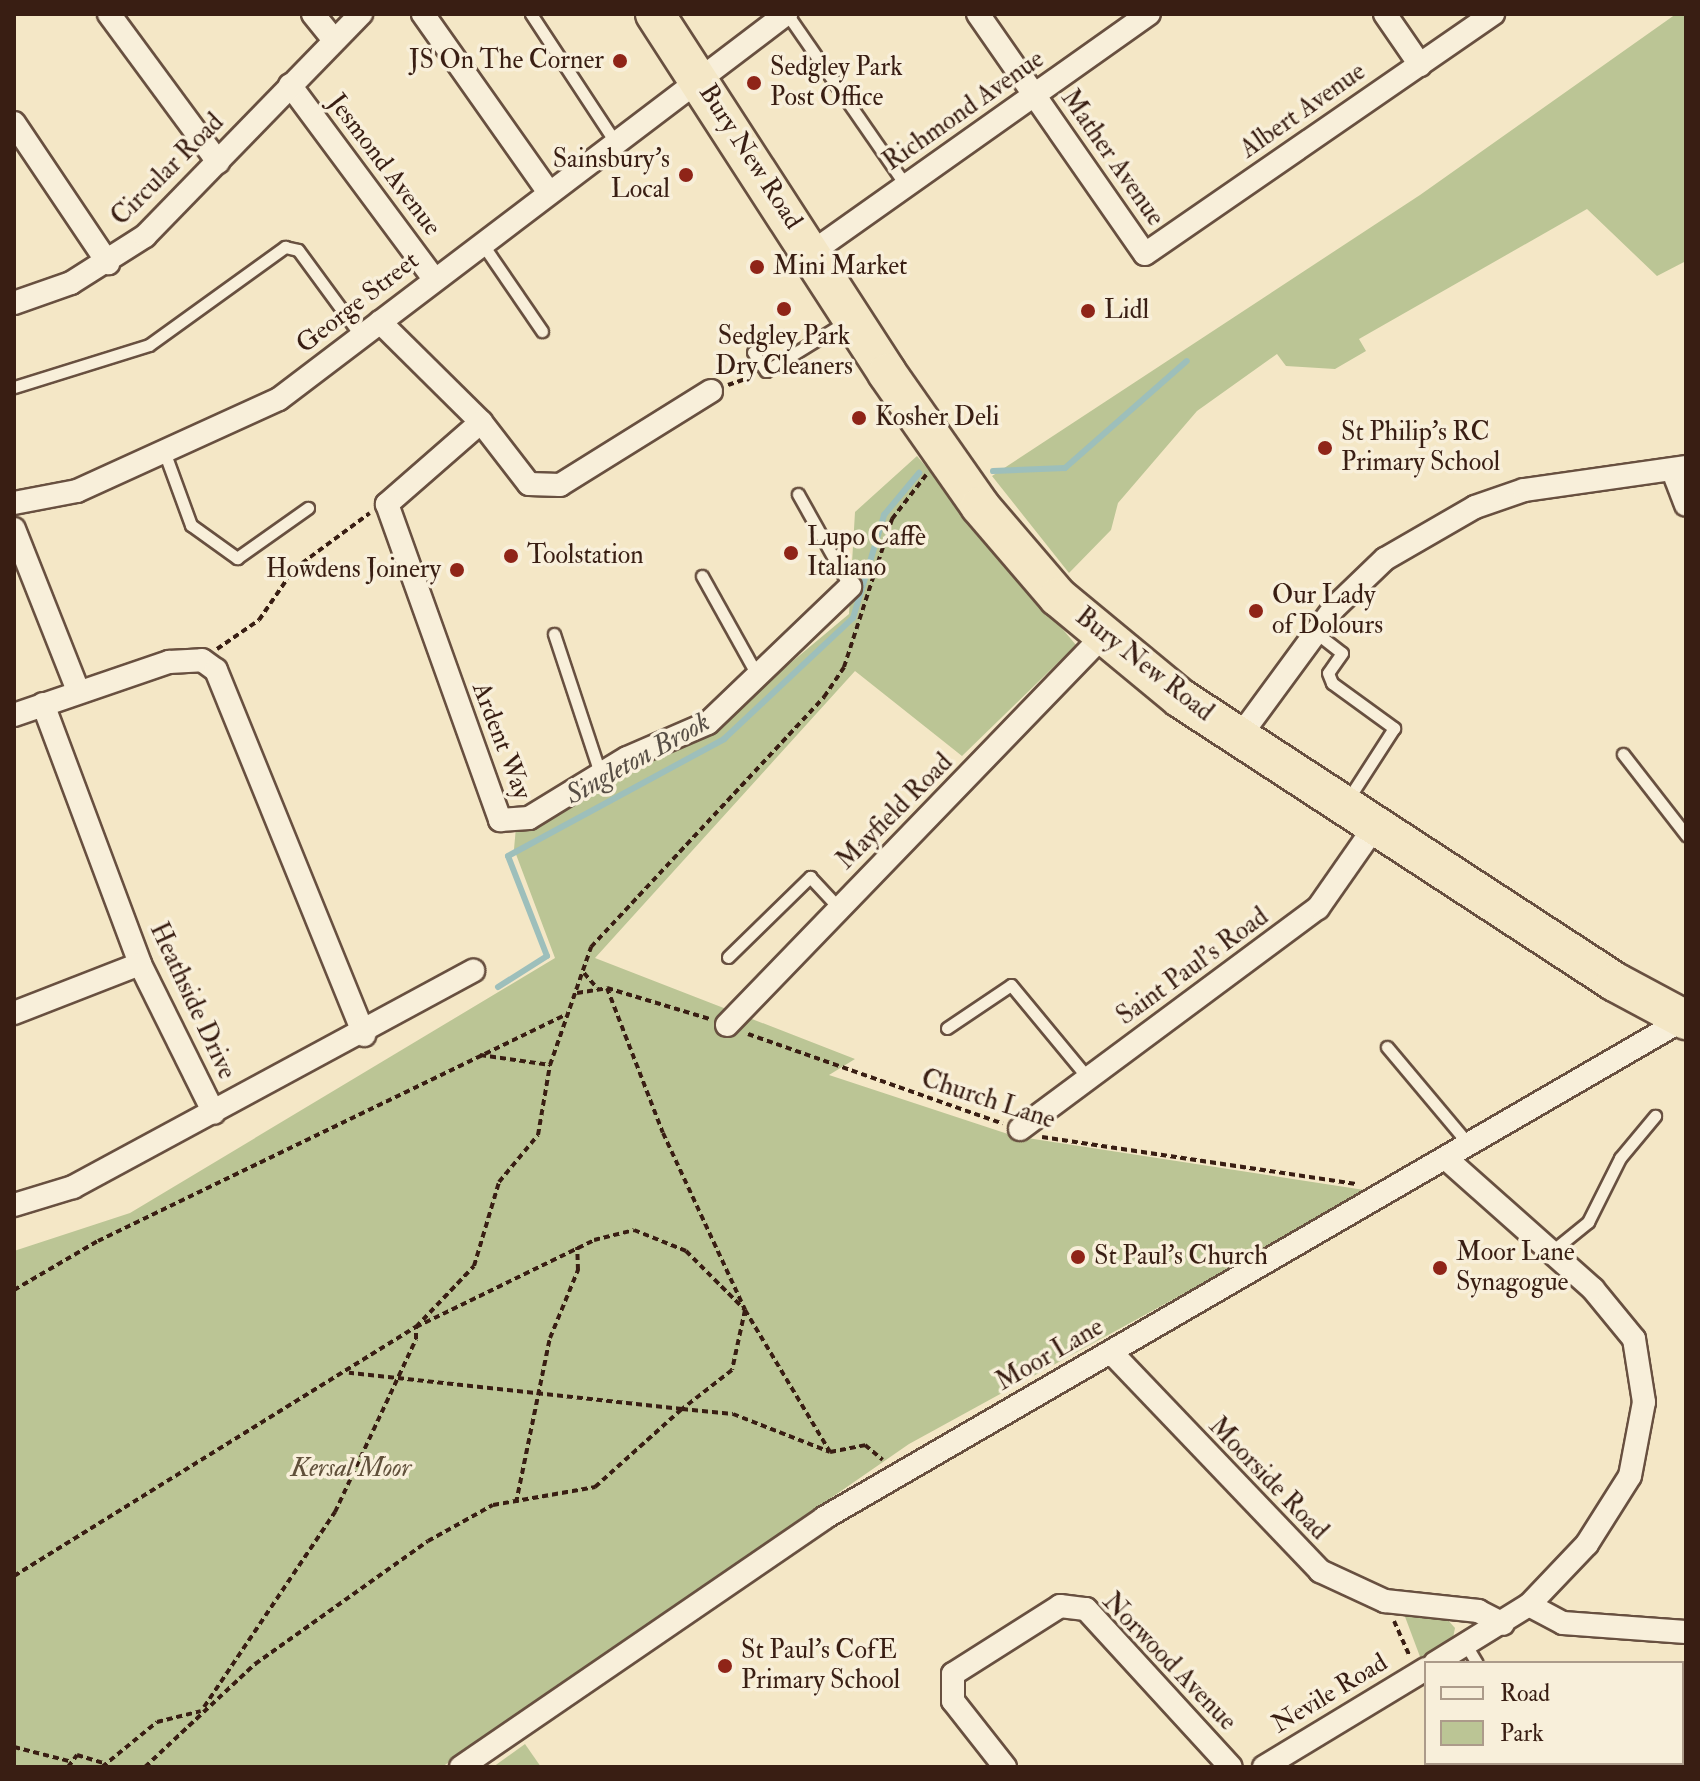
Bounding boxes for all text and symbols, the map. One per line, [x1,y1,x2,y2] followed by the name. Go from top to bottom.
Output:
[878,44,1050,178] street label: Richmond Avenue
[409,45,604,77] place label: JS On The Corner
[611,52,629,70] marker: JS On The Corner
[770,52,903,114] place label: Sedgley Park Post Office
[1234,56,1372,166] street label: Albert Avenue
[745,74,763,92] marker: Sedgley Park Post Office
[692,79,808,235] street label: Bury New Road
[1054,84,1170,232] street label: Mather Avenue
[321,88,447,242] street label: Jesmond Avenue
[105,107,231,233] street label: Circular Road
[553,144,670,206] place label: Sainsbury's Local
[677,166,695,184] marker: Sainsbury's Local
[291,246,425,360] street label: George Street
[773,251,907,283] place label: Mini Market
[748,258,766,276] marker: Mini Market
[1104,295,1149,327] place label: Lidl
[775,300,793,318] marker: Sedgley Park Dry Cleaners
[1079,302,1097,320] marker: Lidl
[715,321,853,382] place label: Sedgley Park Dry Cleaners
[875,402,999,434] place label: Kosher Deli
[850,409,868,427] marker: Kosher Deli
[1341,417,1500,478] place label: St Philip's RC Primary School
[1316,439,1334,457] marker: St Philip's RC Primary School
[807,522,926,584] place label: Lupo Caffè Italiano
[527,540,644,572] place label: Toolstation
[782,544,800,562] marker: Lupo Caffè Italiano
[502,547,520,565] marker: Toolstation
[266,554,441,586] place label: Howdens Joinery
[448,561,466,579] marker: Howdens Joinery
[1272,580,1383,642] place label: Our Lady of Dolours
[1069,601,1219,729] street label: Bury New Road
[1247,602,1265,620] marker: Our Lady of Dolours
[464,678,538,804] street label: Ardent Way
[560,706,716,812] water label: Singleton Brook
[831,748,959,876] street label: Mayfield Road
[1111,902,1275,1032] street label: Saint Paul's Road
[142,918,242,1084] street label: Heathside Drive
[917,1064,1059,1136] street label: Church Lane
[1456,1237,1575,1298] place label: Moor Lane Synagogue
[1094,1241,1268,1273] place label: St Paul's Church
[1069,1248,1087,1266] marker: St Paul's Church
[1431,1259,1449,1277] marker: Moor Lane Synagogue
[991,1312,1109,1398] street label: Moor Lane
[1202,1411,1334,1547] street label: Moorside Road
[291,1453,411,1485] park label: Kersal Moor
[1095,1587,1243,1737] street label: Norwood Avenue
[741,1635,900,1696] place label: St Paul's CofE Primary School
[1267,1647,1393,1741] street label: Nevile Road
[716,1657,734,1675] marker: St Paul's CofE Primary School
[1424,1661,1684,1765] legend
[1500,1678,1550,1709] text: Road
[1500,1718,1544,1749] text: Park

